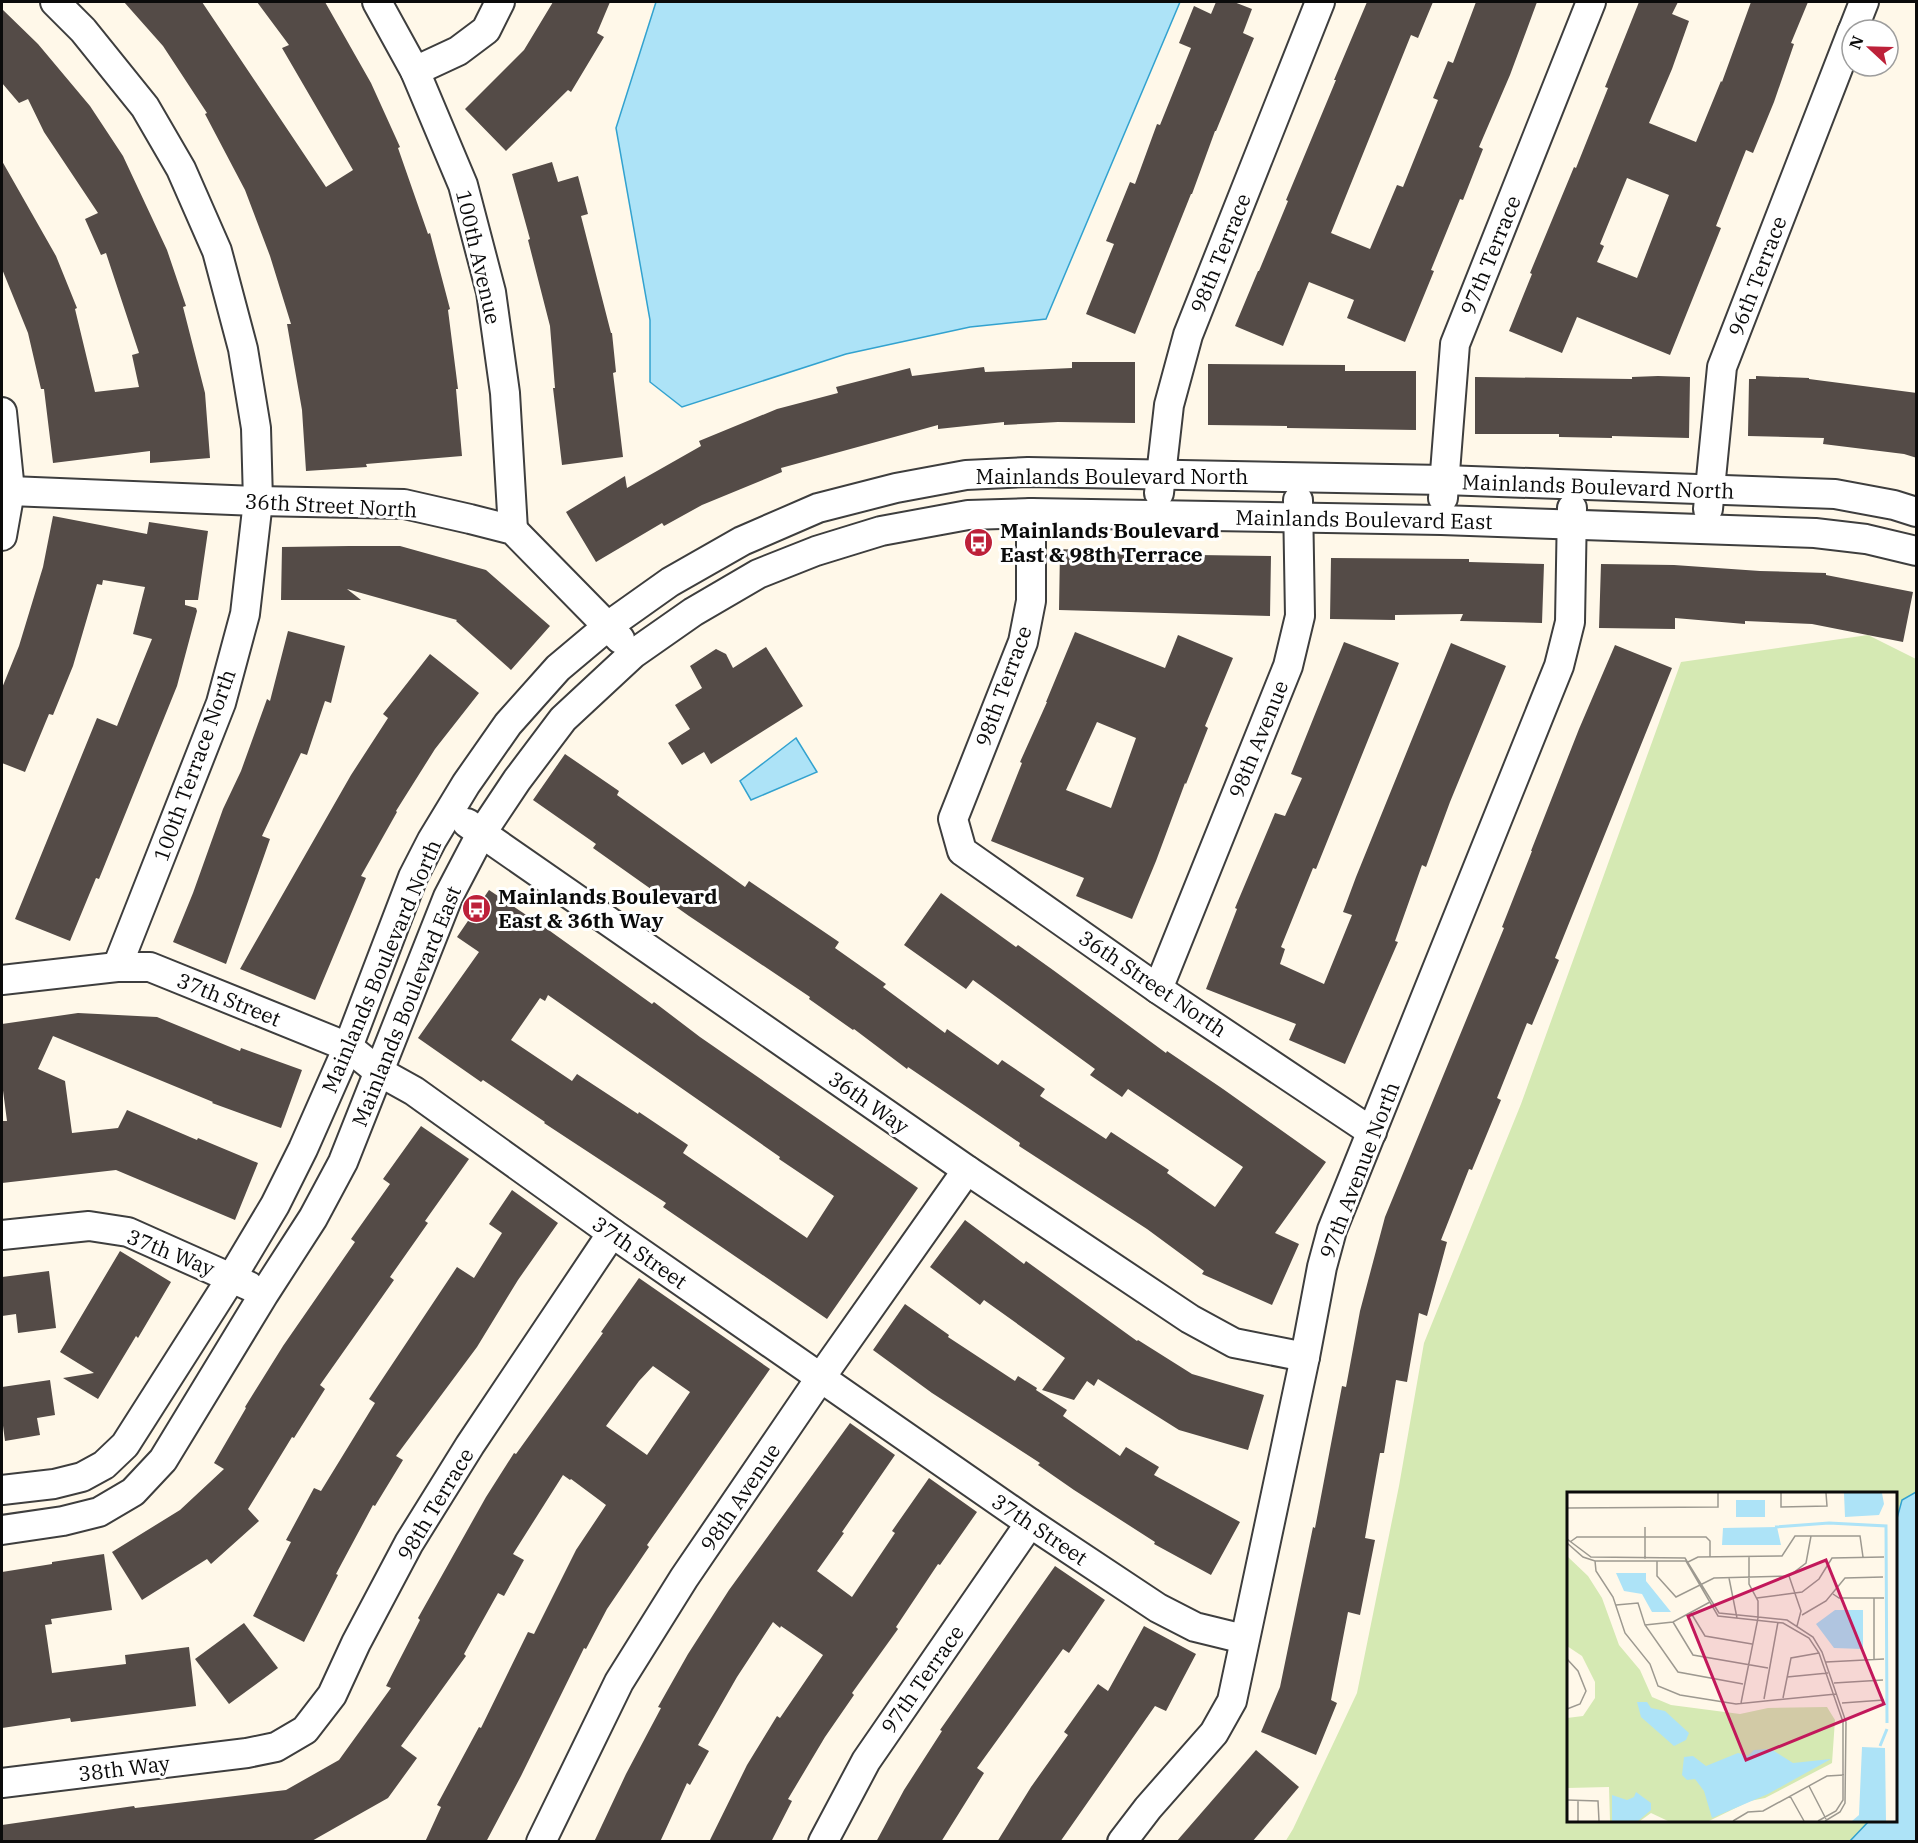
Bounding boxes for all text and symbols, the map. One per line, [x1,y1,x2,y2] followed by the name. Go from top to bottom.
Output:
[1840,18,1900,78] north arrow
[1844,33,1868,52] text: N
[450,187,508,327] street label: 100th Avenue
[1183,189,1257,317] street label: 98th Terrace
[1453,191,1527,319] street label: 97th Terrace
[1721,212,1793,340] street label: 96th Terrace
[976,462,1248,490] street label: Mainlands Boulevard North
[1461,467,1735,505] street label: Mainlands Boulevard North
[244,487,418,523] street label: 36th Street North
[1235,503,1493,535] street label: Mainlands Boulevard East
[1000,516,1220,568] place label: Mainlands Boulevard East & 98th Terrace
[963,526,995,558] bus stop icon: Mainlands Boulevard East & 98th Terrace
[968,622,1038,750] street label: 98th Terrace
[146,665,242,865] street label: 100th Terrace North
[1222,676,1294,802] street label: 98th Avenue
[315,835,447,1097] street label: Mainlands Boulevard North
[345,882,467,1130] street label: Mainlands Boulevard East
[498,882,718,934] place label: Mainlands Boulevard East & 36th Way
[461,892,493,924] bus stop icon: Mainlands Boulevard East & 36th Way
[1074,923,1232,1043] street label: 36th Street North
[173,965,285,1033] street label: 37th Street
[823,1064,915,1140] street label: 36th Way
[1312,1078,1406,1262] street label: 97th Avenue North
[587,1209,693,1295] street label: 37th Street
[123,1222,220,1283] street label: 37th Way
[694,1438,786,1556] street label: 98th Avenue
[390,1443,480,1565] street label: 98th Terrace
[987,1487,1093,1571] street label: 37th Street
[1567,1492,1897,1822] inset map
[874,1619,970,1739] street label: 97th Terrace
[77,1748,172,1788] street label: 38th Way

